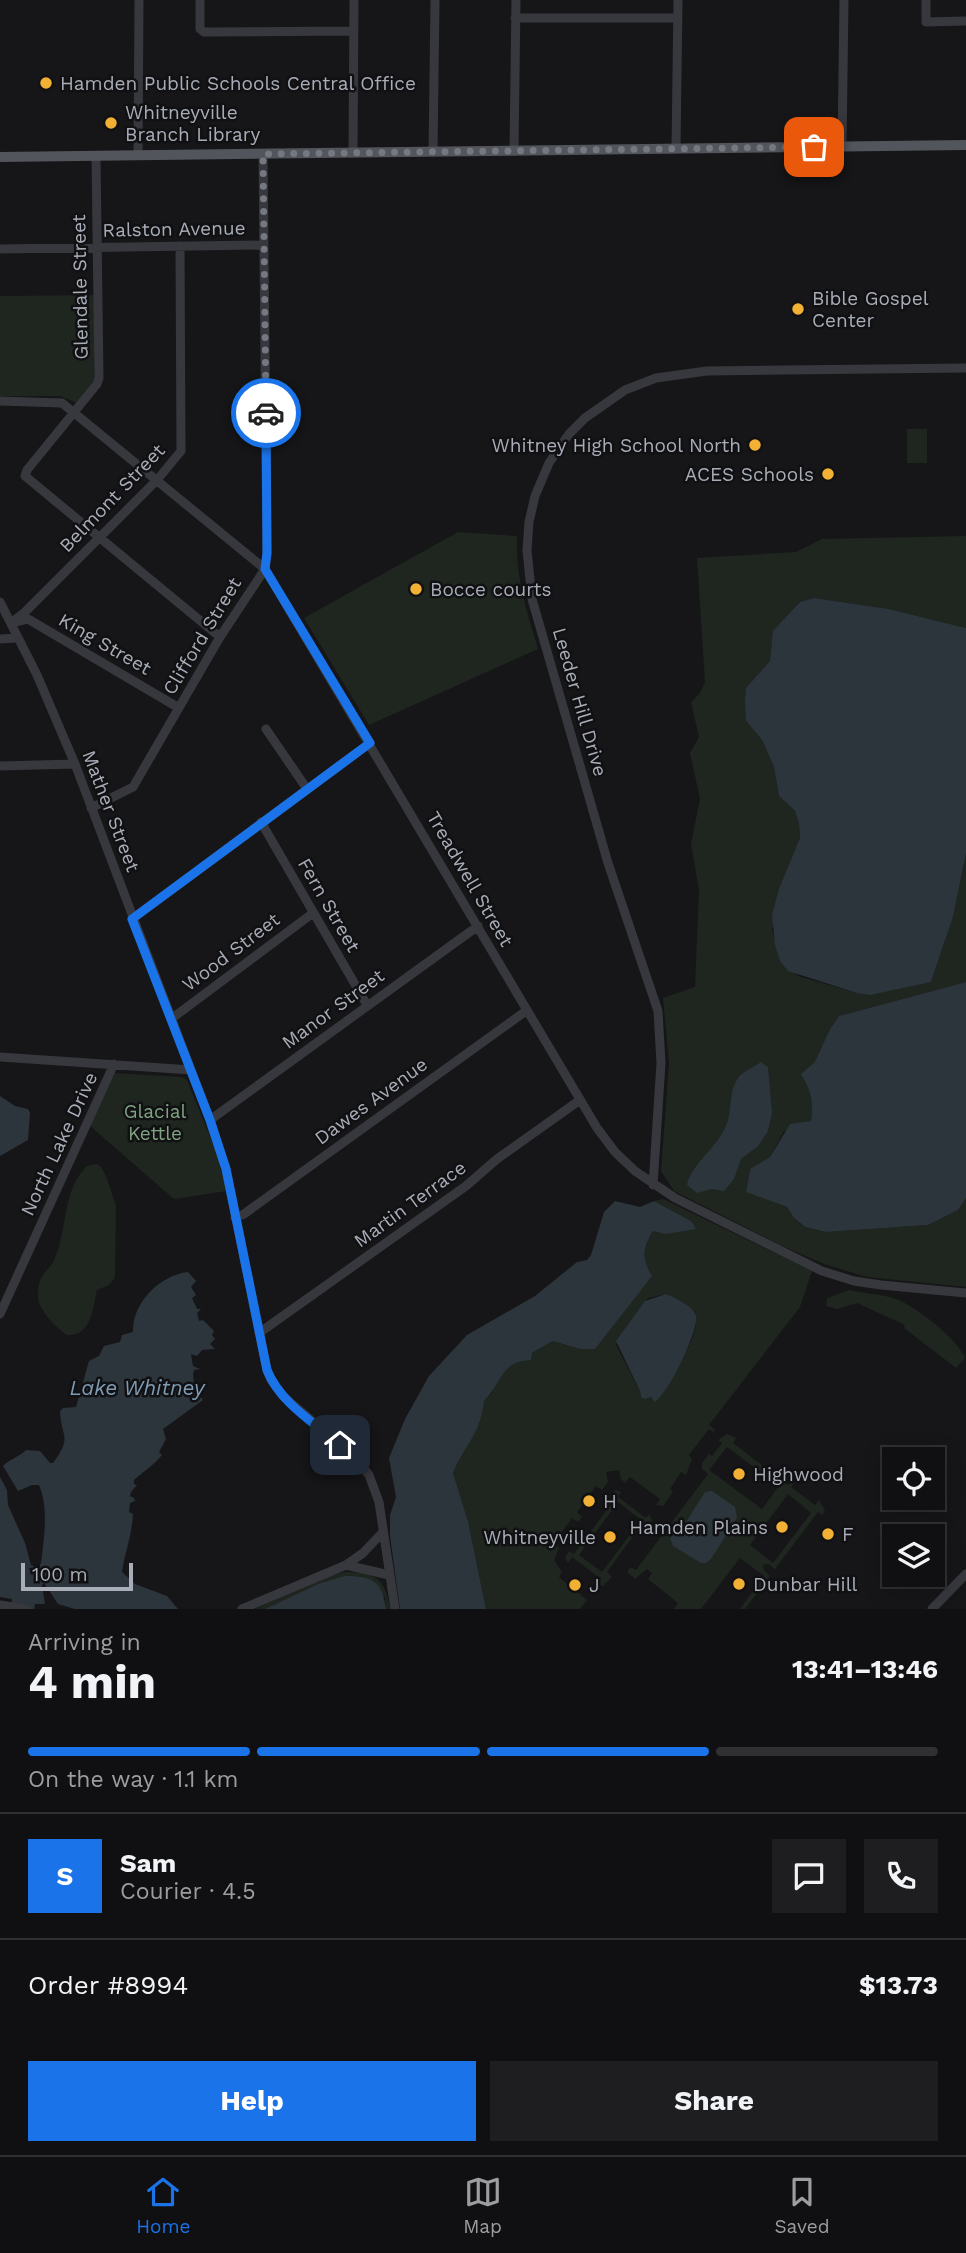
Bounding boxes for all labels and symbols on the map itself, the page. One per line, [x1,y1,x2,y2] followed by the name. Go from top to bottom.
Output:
[60,72,416,95] place label: Hamden Public Schools Central Office
[38,75,54,91] marker: Hamden Public Schools Central Office
[125,101,261,146] place label: Whitneyville Branch Library
[103,115,119,131] marker: Whitneyville Branch Library
[784,117,844,177] pin
[67,214,93,360] street label: Glendale Street
[102,216,246,242] street label: Ralston Avenue
[812,287,929,332] place label: Bible Gospel Center
[790,301,806,317] marker: Bible Gospel Center
[231,378,301,448] courier
[491,434,741,457] place label: Whitney High School North
[747,437,763,453] marker: Whitney High School North
[54,439,170,557] street label: Belmont Street
[685,463,814,486] place label: ACES Schools
[820,466,836,482] marker: ACES Schools
[158,573,246,699] street label: Clifford Street
[430,578,551,601] place label: Bocce courts
[408,581,424,597] marker: Bocce courts
[55,608,155,680] street label: King Street
[548,625,612,779] street label: Leeder Hill Drive
[77,747,145,875] street label: Mather Street
[422,807,518,951] street label: Treadwell Street
[293,854,365,956] street label: Fern Street
[178,908,284,996] street label: Wood Street
[277,964,389,1054] street label: Manor Street
[310,1052,432,1150] street label: Dawes Avenue
[16,1069,102,1219] street label: North Lake Drive
[124,1100,186,1145] park label: Glacial Kettle
[350,1156,470,1252] street label: Martin Terrace
[69,1375,206,1400] water label: Lake Whitney
[310,1415,370,1475] pin
[753,1463,844,1486] place label: Highwood
[731,1466,747,1482] marker: Highwood
[603,1490,617,1513] place label: H
[581,1493,597,1509] marker: H
[629,1516,768,1539] place label: Hamden Plains
[774,1519,790,1535] marker: Hamden Plains
[842,1523,854,1546] place label: F
[483,1526,596,1549] place label: Whitneyville
[820,1526,836,1542] marker: F
[602,1529,618,1545] marker: Whitneyville
[21,1560,133,1592] scale bar
[753,1573,857,1596] place label: Dunbar Hill
[589,1574,600,1597] place label: J
[731,1576,747,1592] marker: Dunbar Hill
[567,1577,583,1593] marker: J

